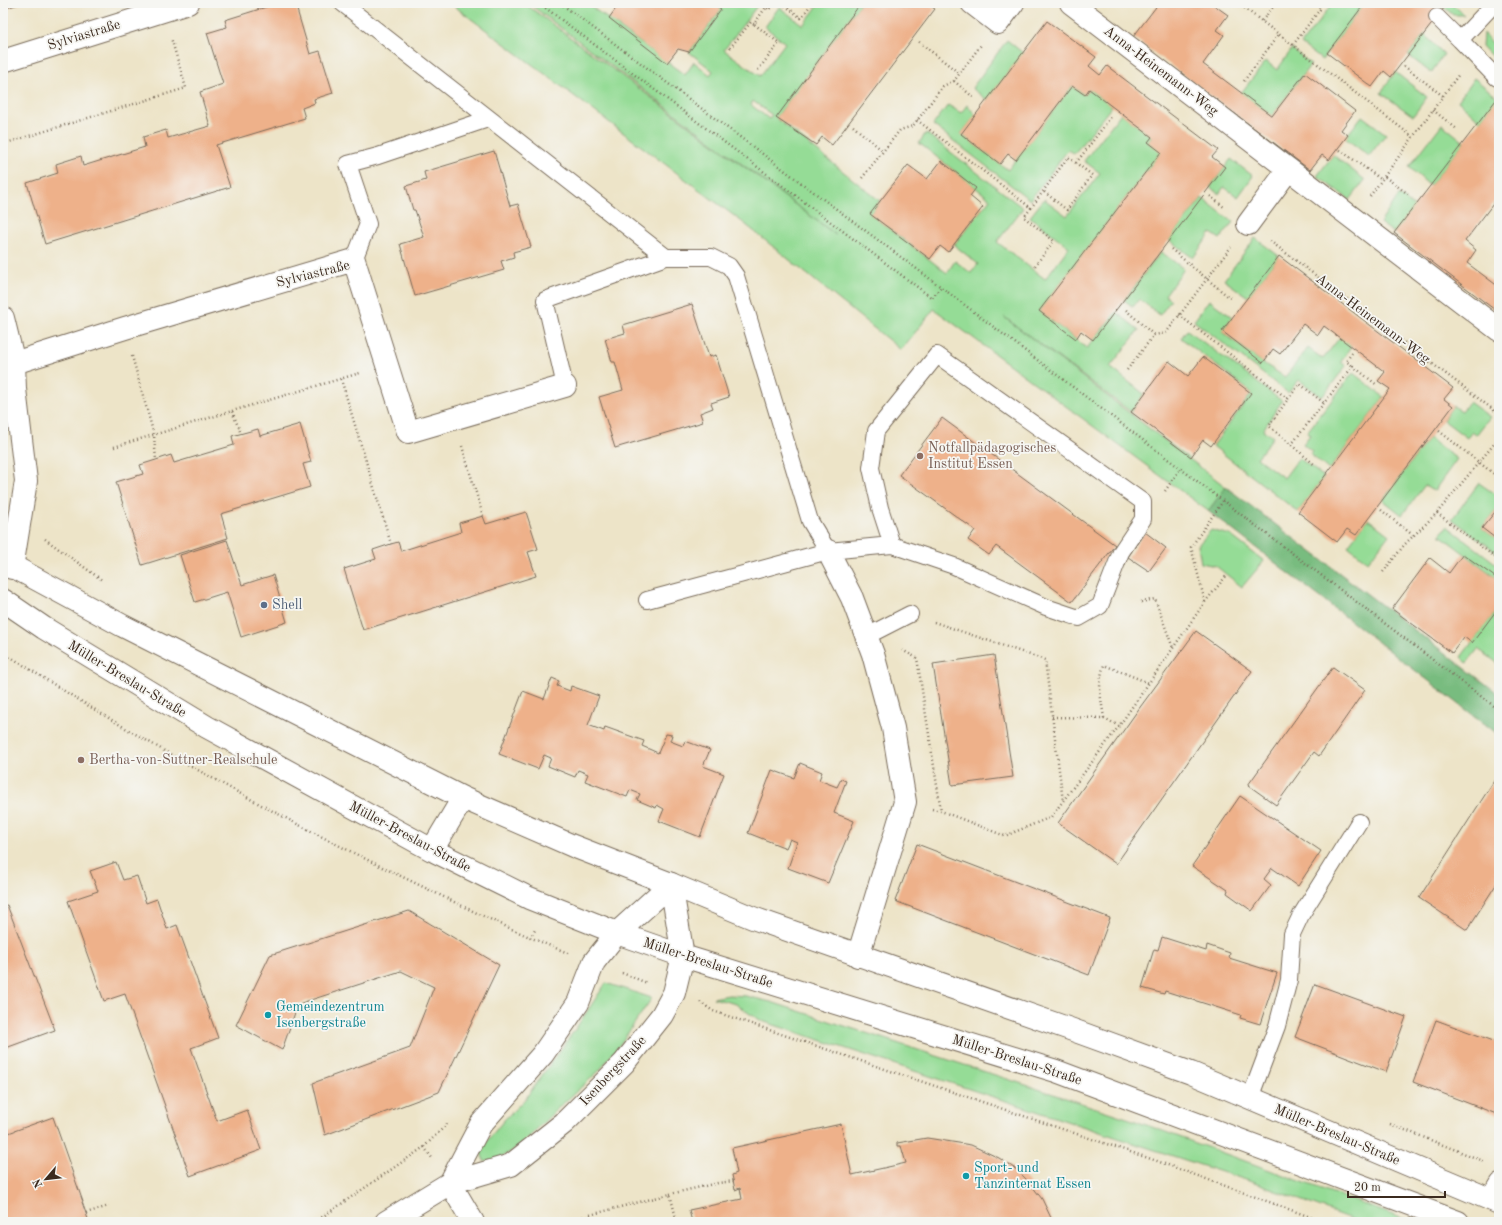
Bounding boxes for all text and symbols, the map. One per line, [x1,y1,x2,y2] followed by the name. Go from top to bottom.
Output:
[46,17,122,53] street label: Sylviastraße
[1101,24,1221,119] street label: Anna-Heinemann-Weg
[275,258,351,290] street label: Sylviastraße
[1313,272,1433,367] street label: Anna-Heinemann-Weg
[928,441,1056,471] place label: Notfallpädagogisches Institut Essen
[915,451,925,461] marker: Notfallpädagogisches Institut Essen
[272,598,303,612] place label: Shell
[259,600,269,610] marker: Shell
[65,638,189,720] street label: Müller-Breslau-Straße
[89,753,277,767] place label: Bertha-von-Suttner-Realschule
[76,755,86,765] marker: Bertha-von-Suttner-Realschule
[347,799,473,875] street label: Müller-Breslau-Straße
[641,935,775,991] street label: Müller-Breslau-Straße
[276,1000,385,1030] place label: Gemeindezentrum Isenbergstraße
[263,1010,273,1020] marker: Gemeindezentrum Isenbergstraße
[950,1032,1084,1088] street label: Müller-Breslau-Straße
[577,1033,649,1109] street label: Isenbergstraße
[1272,1102,1402,1168] street label: Müller-Breslau-Straße
[26,1159,66,1199] north arrow
[974,1161,1092,1191] place label: Sport- und Tanzinternat Essen
[961,1171,971,1181] marker: Sport- und Tanzinternat Essen
[1348,1173,1445,1199] scale bar
[31,1176,45,1189] text: N
[1354,1182,1381,1194] text: 20 m

